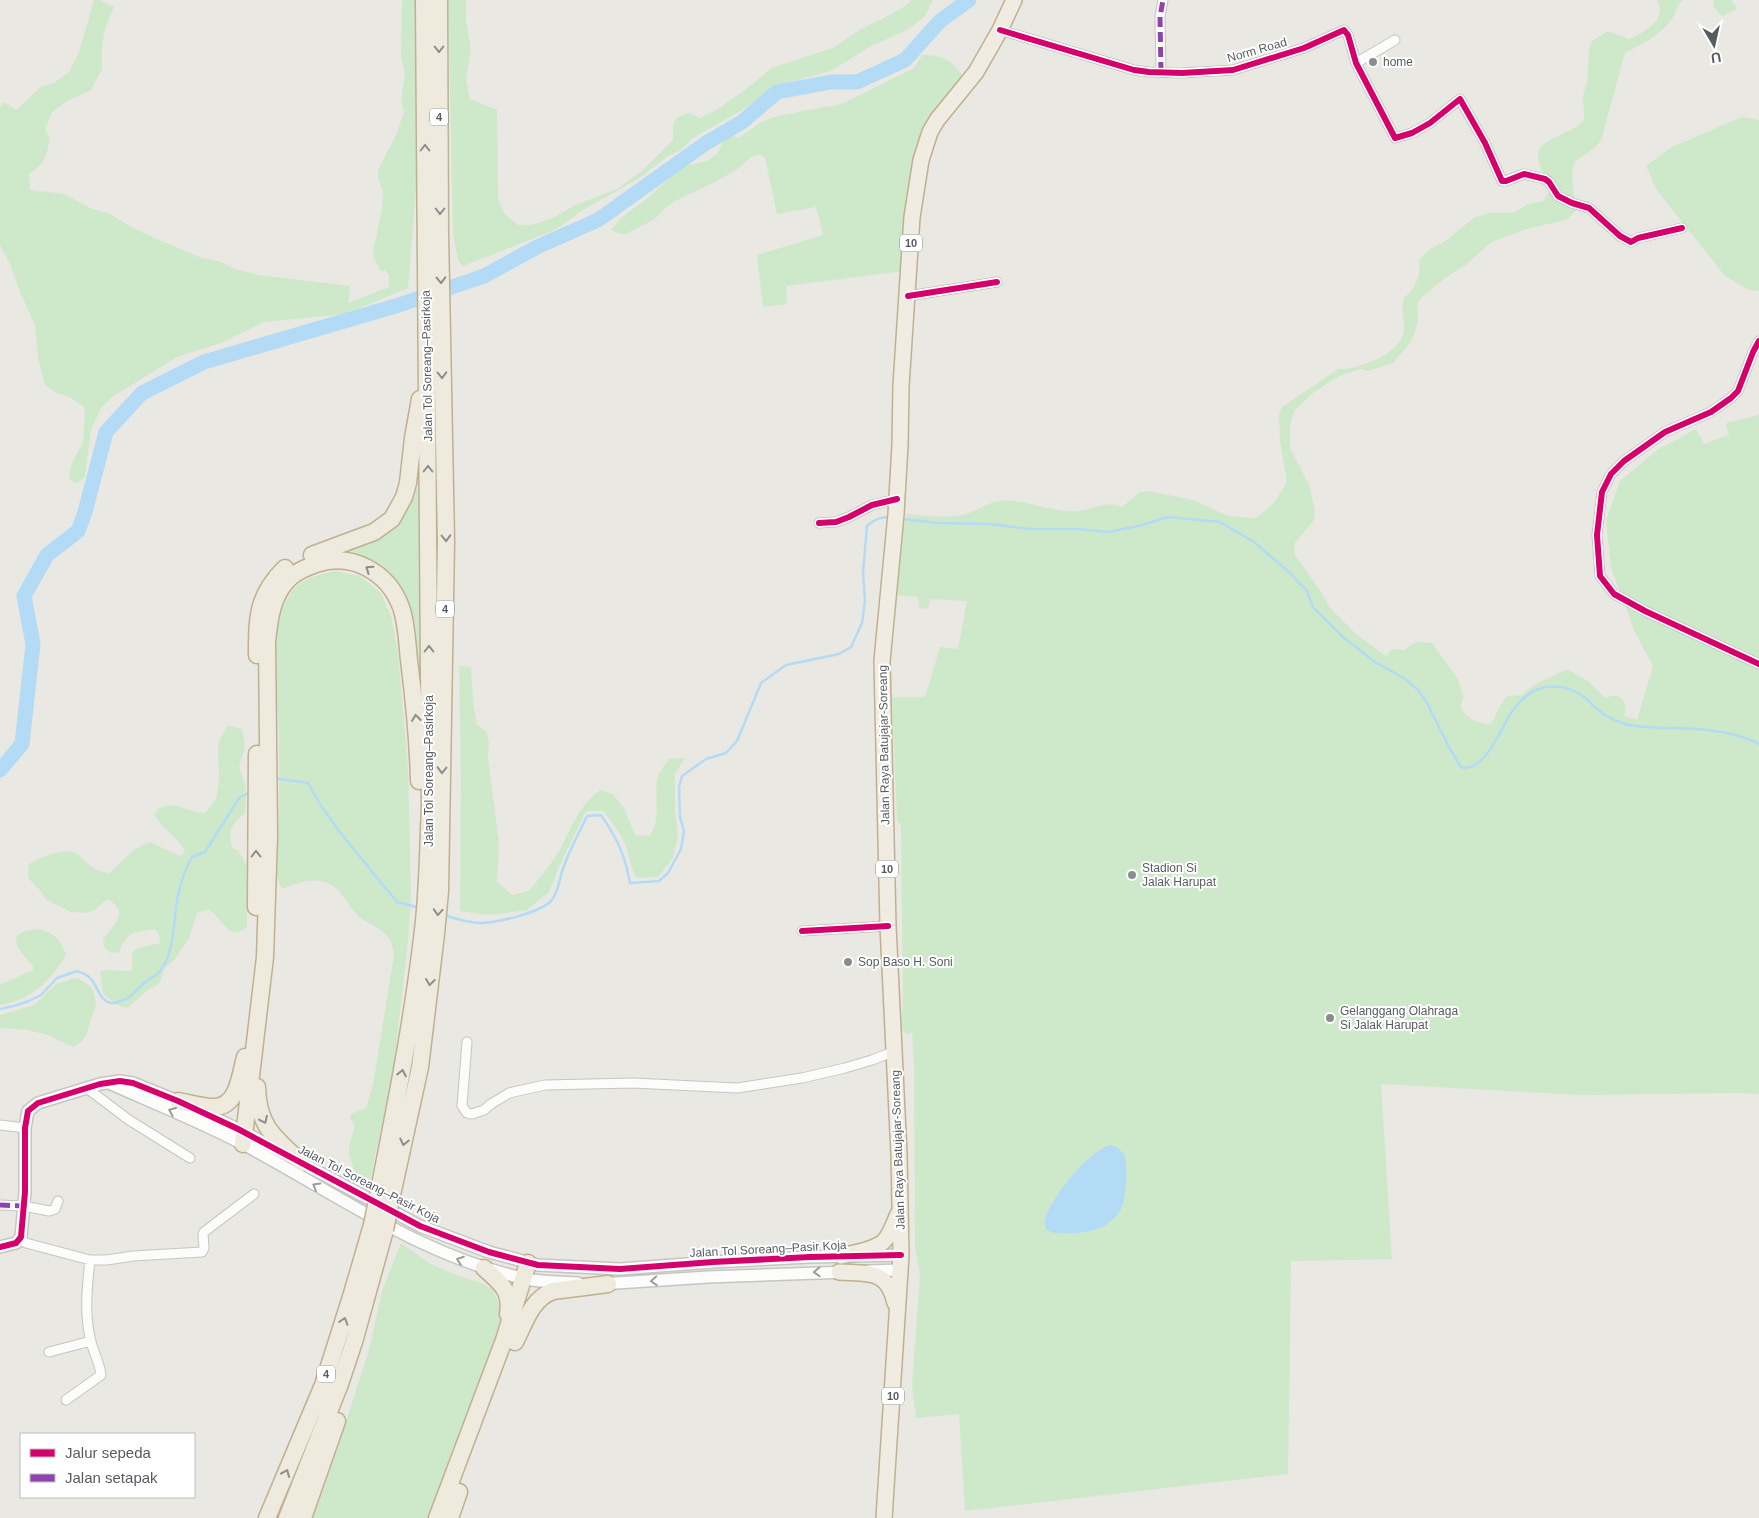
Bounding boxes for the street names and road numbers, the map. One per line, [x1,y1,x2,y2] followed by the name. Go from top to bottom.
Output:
[1226,35,1288,65] street label: Norm Road
[430,108,448,125] road number: 4
[900,234,922,252] road number: 10
[419,290,435,442] street label: Jalan Tol Soreang–Pasirkoja
[436,600,454,618] road number: 4
[876,665,892,825] street label: Jalan Raya Batujajar-Soreang
[422,695,436,847] street label: Jalan Tol Soreang–Pasirkoja
[876,861,898,878] road number: 10
[888,1070,908,1230] street label: Jalan Raya Batujajar-Soreang
[296,1142,443,1226] street label: Jalan Tol Soreang–Pasir Koja
[689,1238,847,1260] street label: Jalan Tol Soreang–Pasir Koja
[317,1366,335,1382] road number: 4
[882,1388,904,1404] road number: 10

